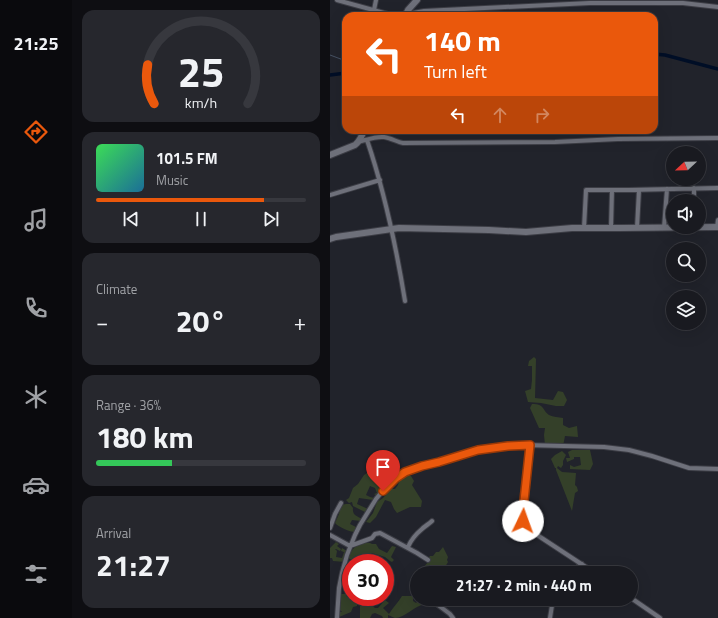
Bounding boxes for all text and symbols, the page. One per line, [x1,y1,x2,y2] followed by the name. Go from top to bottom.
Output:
[424,19,501,62] text: 140 m
[358,28,410,80] icon: left
[14,30,58,57] text: 21:25
[178,40,224,103] text: 25
[424,58,487,85] text: Turn left
[185,91,217,113] text: km/h
[447,104,469,126] icon: left
[489,104,511,126] icon: ahead
[531,104,553,126] icon: right
[22,118,50,146] icon: directions
[666,146,706,186] north arrow
[666,146,706,330] map controls
[156,147,218,170] text: 101.5 FM
[156,170,188,190] text: Music
[666,194,706,234] button: sound
[22,206,50,234] icon: music
[120,208,142,230] icon: previous
[190,208,212,230] icon: pause
[260,208,282,230] icon: next
[666,242,706,282] button: search
[96,279,137,299] text: Climate
[666,290,706,330] button: layers
[22,294,50,322] icon: phone
[176,298,226,344] text: 20°
[96,305,108,339] text: −
[294,305,306,339] text: +
[22,383,50,411] icon: climate
[96,395,161,415] text: Range · 36%
[96,414,194,460] text: 180 km
[366,450,400,491] pin
[372,456,394,478] icon: arrive
[22,471,50,499] icon: car
[502,500,544,542] position arrow
[96,523,131,543] text: Arrival
[96,542,171,588] text: 21:27
[342,554,394,606] speed limit sign: 30
[22,560,50,588] icon: filters
[456,574,592,597] text: 21:27 · 2 min · 440 m

